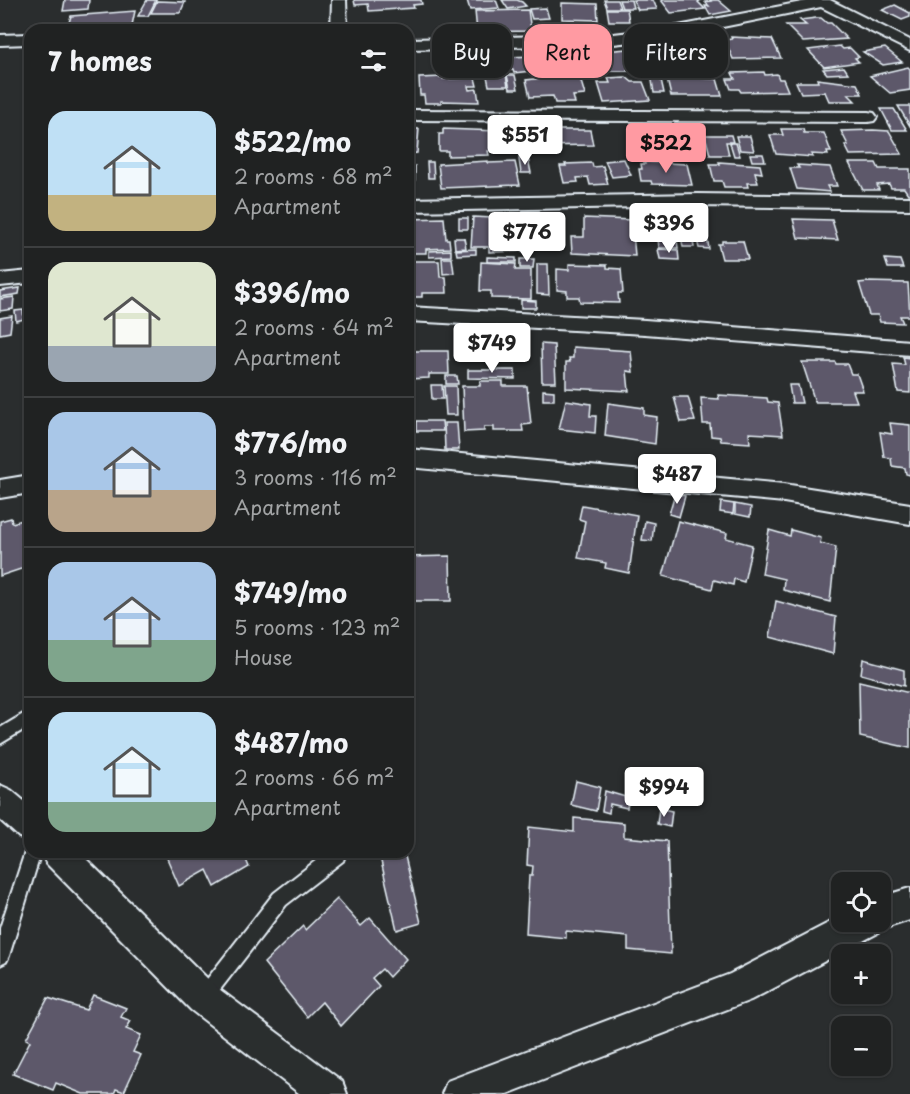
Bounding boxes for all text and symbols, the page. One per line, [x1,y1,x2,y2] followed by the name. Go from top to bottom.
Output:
[432,24,512,78] chip: Buy
[524,24,612,78] chip: Rent
[624,24,728,78] chip: Filters
[48,41,152,80] text: 7 homes
[357,44,390,77] icon: filters
[489,115,561,166] pin: $551
[502,119,548,149] text: $551
[234,122,351,161] text: $522/mo
[630,123,702,174] pin: $522
[640,127,692,157] text: $522
[96,135,168,207] icon: home
[234,161,393,191] text: 2 rooms · 68 m²
[234,191,341,221] text: Apartment
[633,203,705,254] pin: $396
[643,207,695,237] text: $396
[491,212,563,263] pin: $776
[502,216,552,246] text: $776
[234,273,350,312] text: $396/mo
[96,286,168,358] icon: home
[234,312,394,342] text: 2 rooms · 64 m²
[456,323,528,374] pin: $749
[467,327,517,357] text: $749
[234,342,341,372] text: Apartment
[234,423,347,462] text: $776/mo
[96,436,168,508] icon: home
[641,454,713,505] pin: $487
[652,458,702,488] text: $487
[234,462,397,492] text: 3 rooms · 116 m²
[234,492,341,522] text: Apartment
[234,573,347,612] text: $749/mo
[96,586,168,658] icon: home
[234,612,400,642] text: 5 rooms · 123 m²
[234,642,293,672] text: House
[234,723,348,762] text: $487/mo
[96,736,168,808] icon: home
[234,762,394,792] text: 2 rooms · 66 m²
[628,767,700,818] pin: $994
[639,771,689,801] text: $994
[234,792,341,822] text: Apartment
[831,872,891,1076] map controls
[831,872,891,932] button: locate
[831,944,891,1004] button: +
[831,1016,891,1076] button: −

